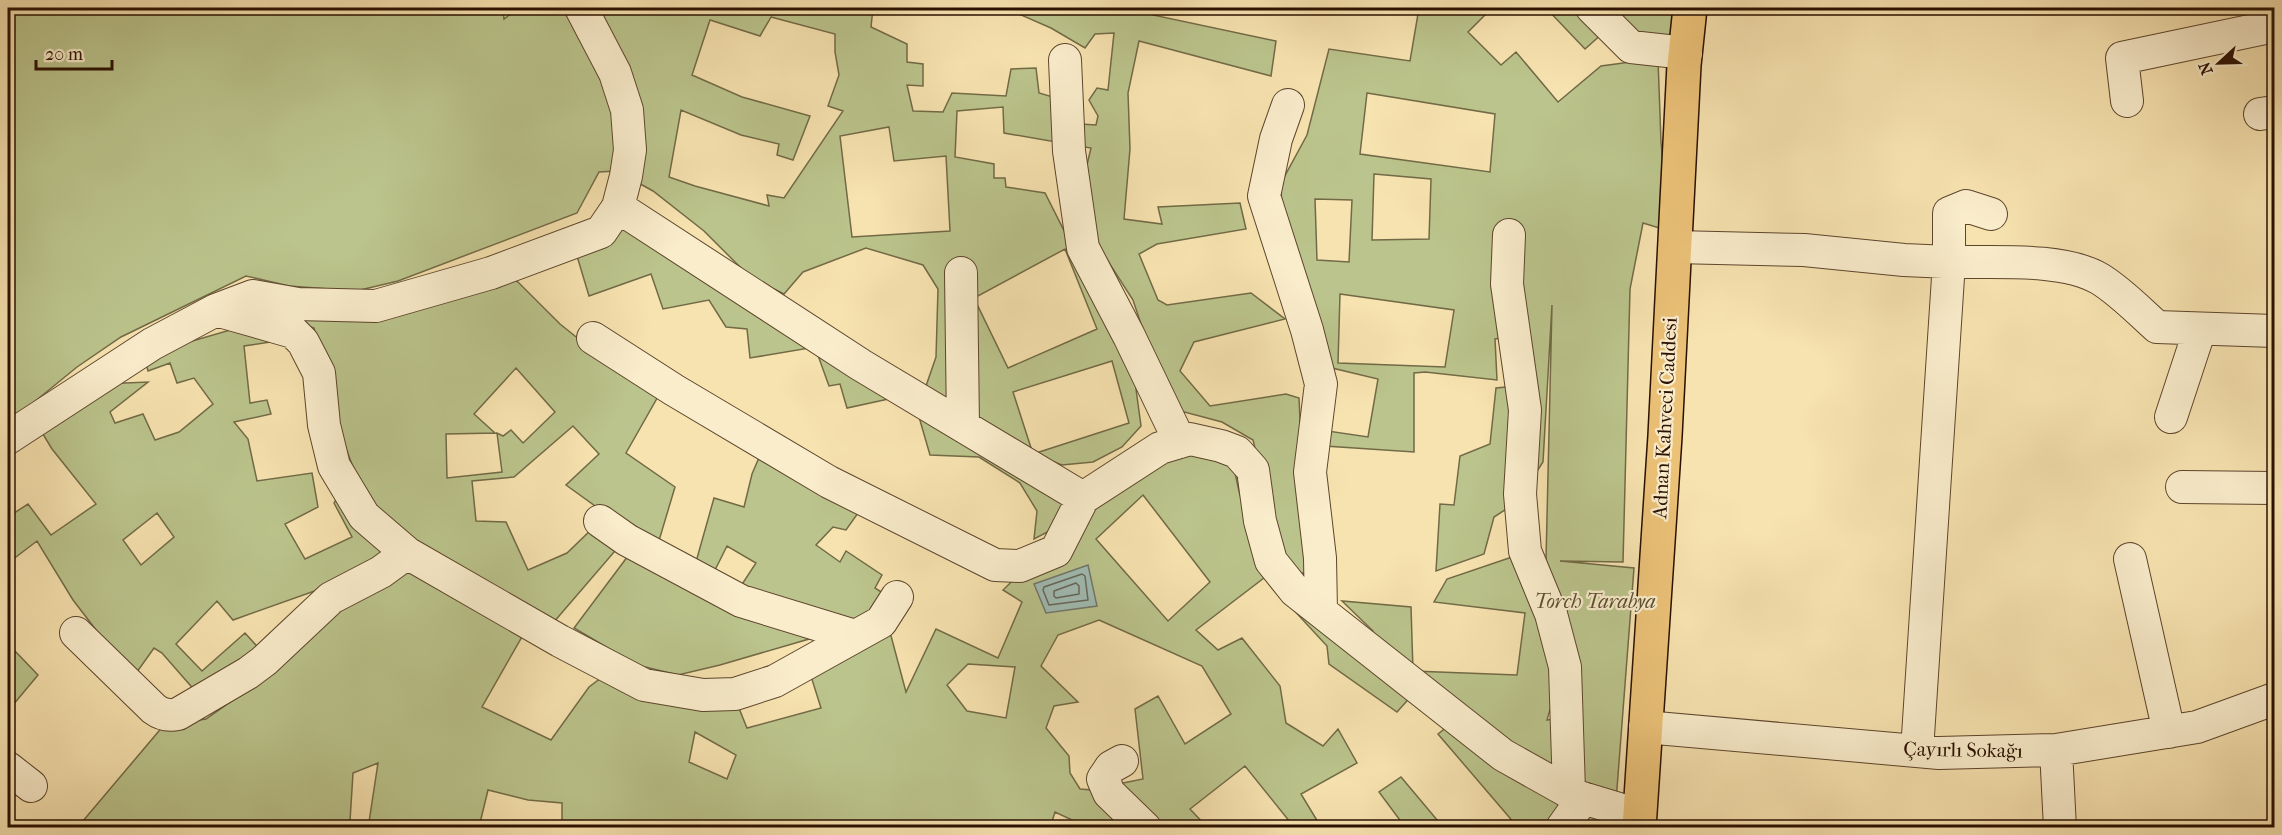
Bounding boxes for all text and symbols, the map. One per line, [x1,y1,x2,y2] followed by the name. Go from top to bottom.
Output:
[36,33,112,71] scale bar
[2189,33,2249,93] north arrow
[45,44,83,65] text: 20 m
[2194,58,2217,78] text: N
[1648,317,1682,520] street label: Adnan Kahveci Caddesi
[1534,590,1656,613] park label: Torch Tarabya
[1903,737,2023,764] street label: Çayırlı Sokağı

